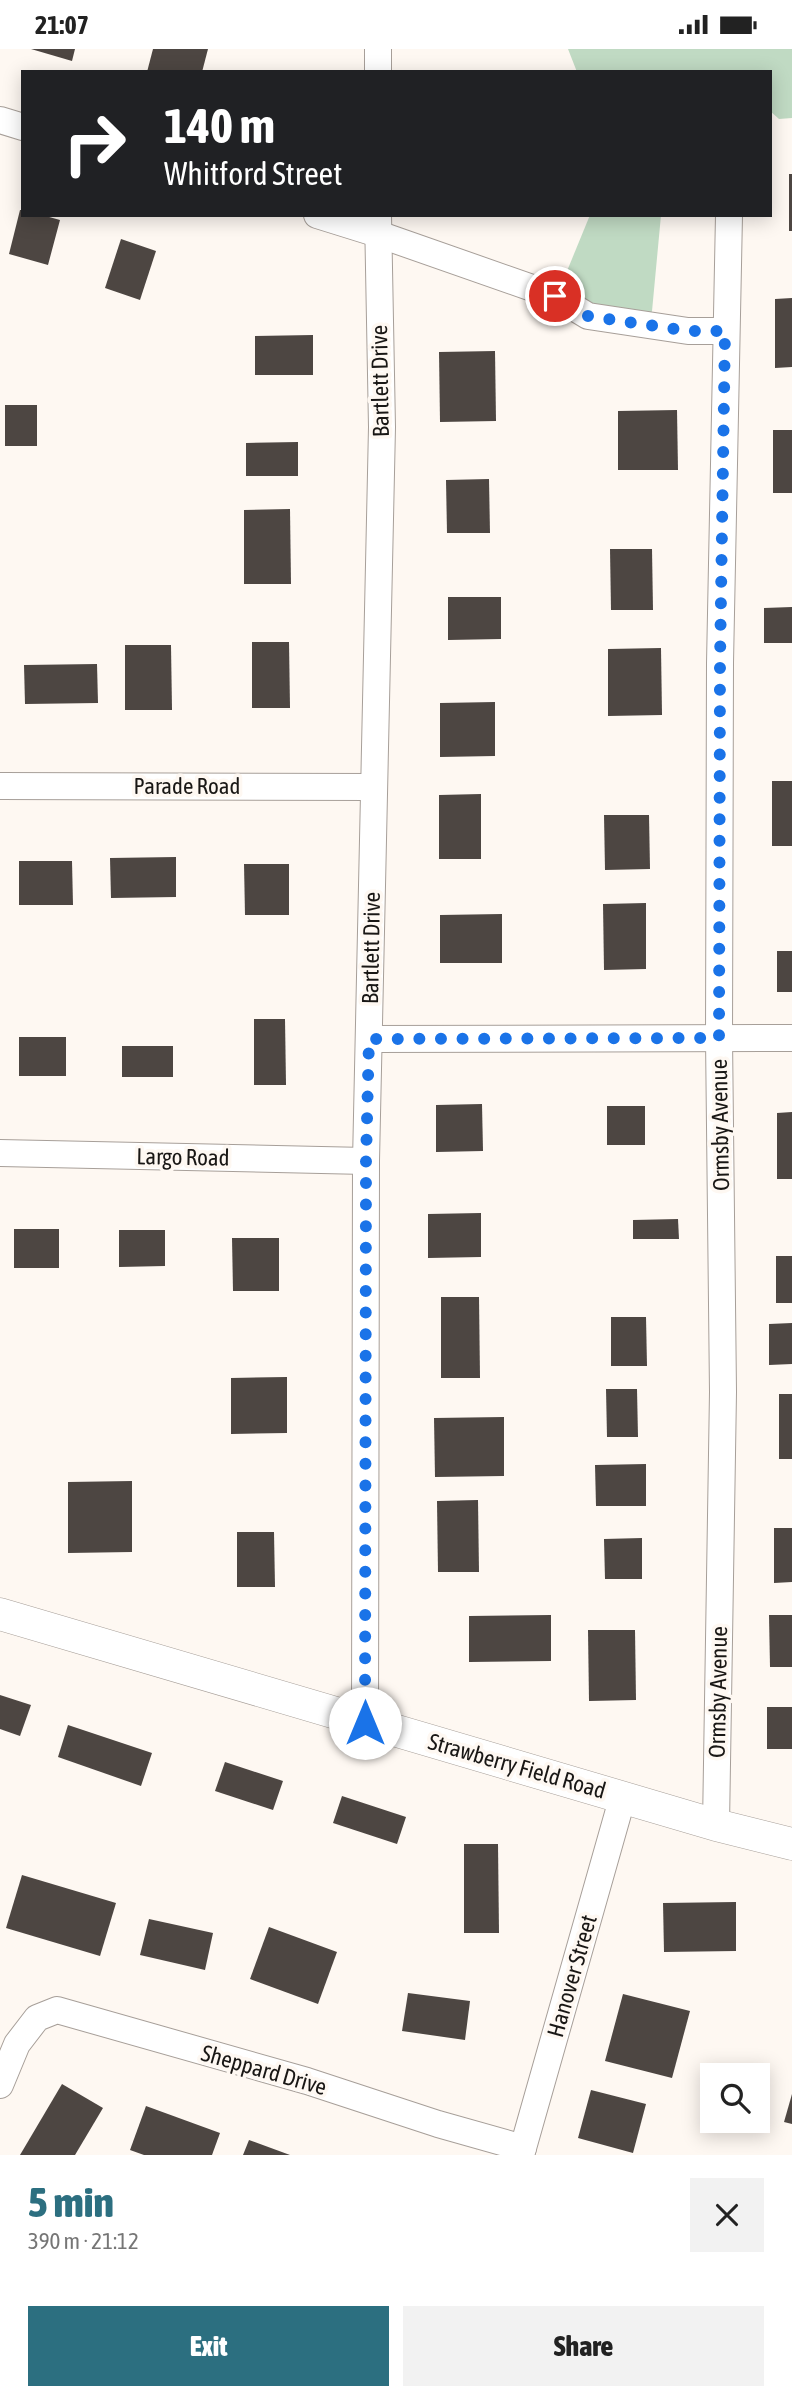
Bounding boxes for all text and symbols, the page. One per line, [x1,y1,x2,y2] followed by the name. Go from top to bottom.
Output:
[35,10,89,40] text: 21:07
[164,97,275,153] text: 140 m
[49,98,140,189] icon: right
[164,155,342,192] text: Whitford Street
[525,266,585,326] pin
[536,277,574,315] icon: arrive
[366,325,394,437] street label: Bartlett Drive
[134,773,240,799] street label: Parade Road
[357,892,385,1004] street label: Bartlett Drive
[706,1059,734,1191] street label: Ormsby Avenue
[136,1143,230,1171] street label: Largo Road
[704,1626,732,1758] street label: Ormsby Avenue
[328,1686,402,1760] position arrow
[425,1728,609,1804] street label: Strawberry Field Road
[542,1912,602,2040] street label: Hanover Street
[198,2040,330,2100] street label: Sheppard Drive
[700,2063,770,2133] map controls
[700,2063,770,2133] button: search
[28,2178,114,2226] text: 5 min
[690,2178,764,2252] button: close
[28,2228,139,2254] text: 390 m · 21:12
[28,2306,389,2386] button: Exit
[403,2306,764,2386] button: Share

